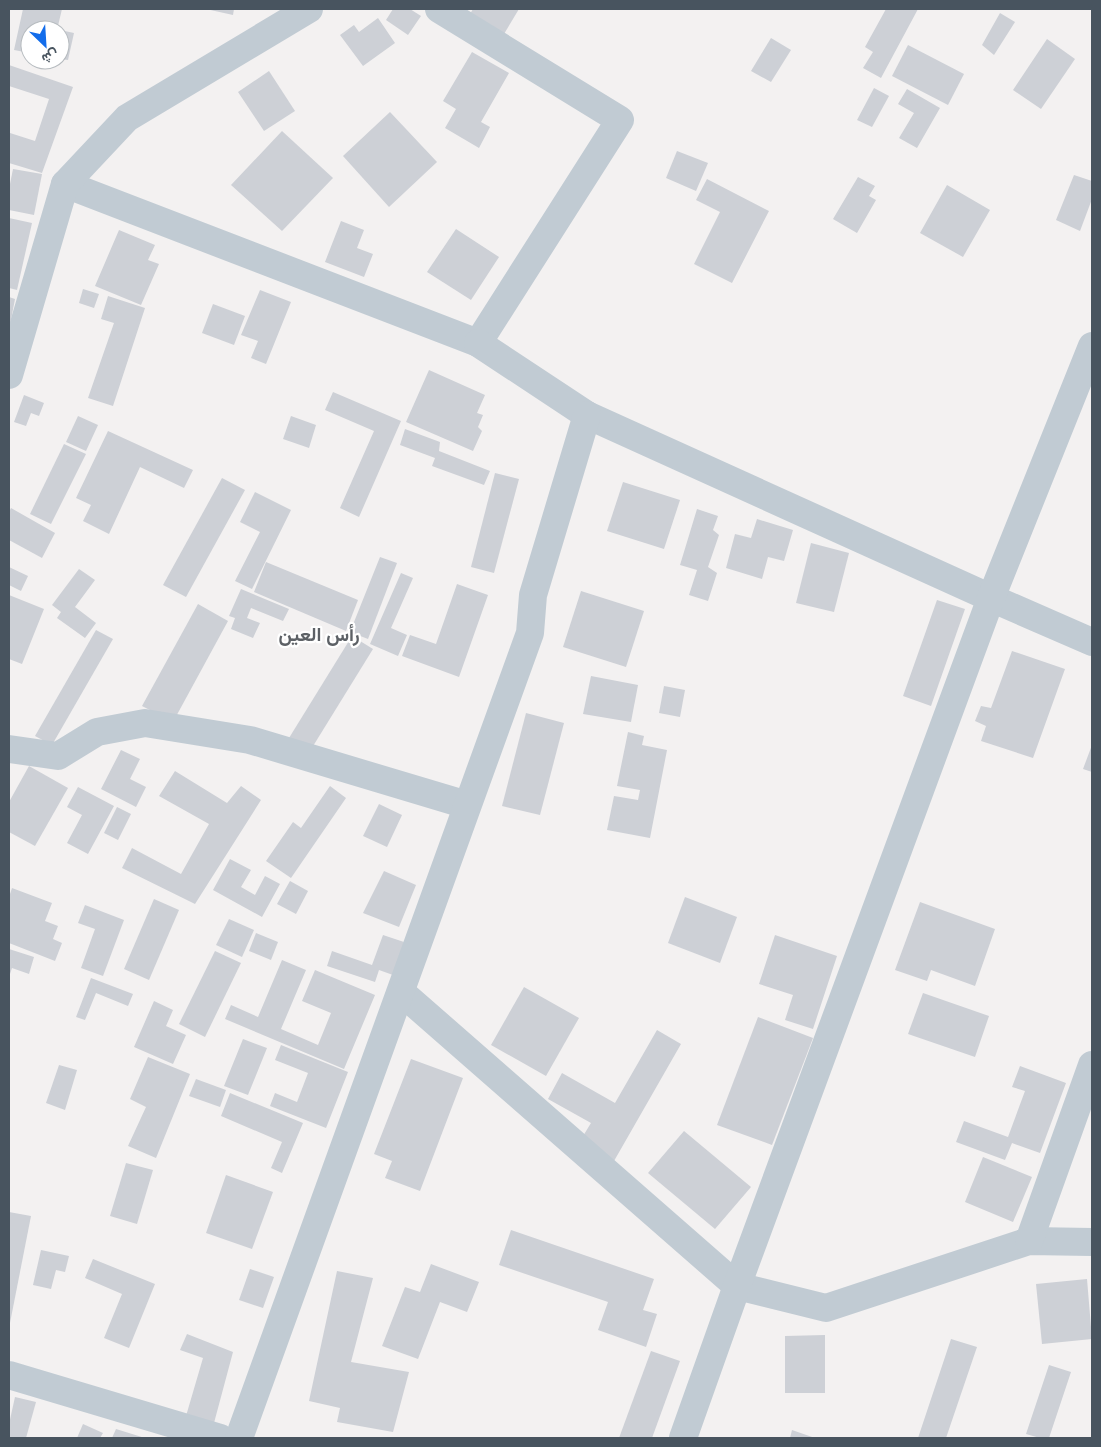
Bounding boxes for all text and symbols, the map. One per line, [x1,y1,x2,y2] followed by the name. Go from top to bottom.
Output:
[20,20,70,70] north arrow
[39,45,62,69] text: ش
[278,621,360,647] district label: رأس العين

